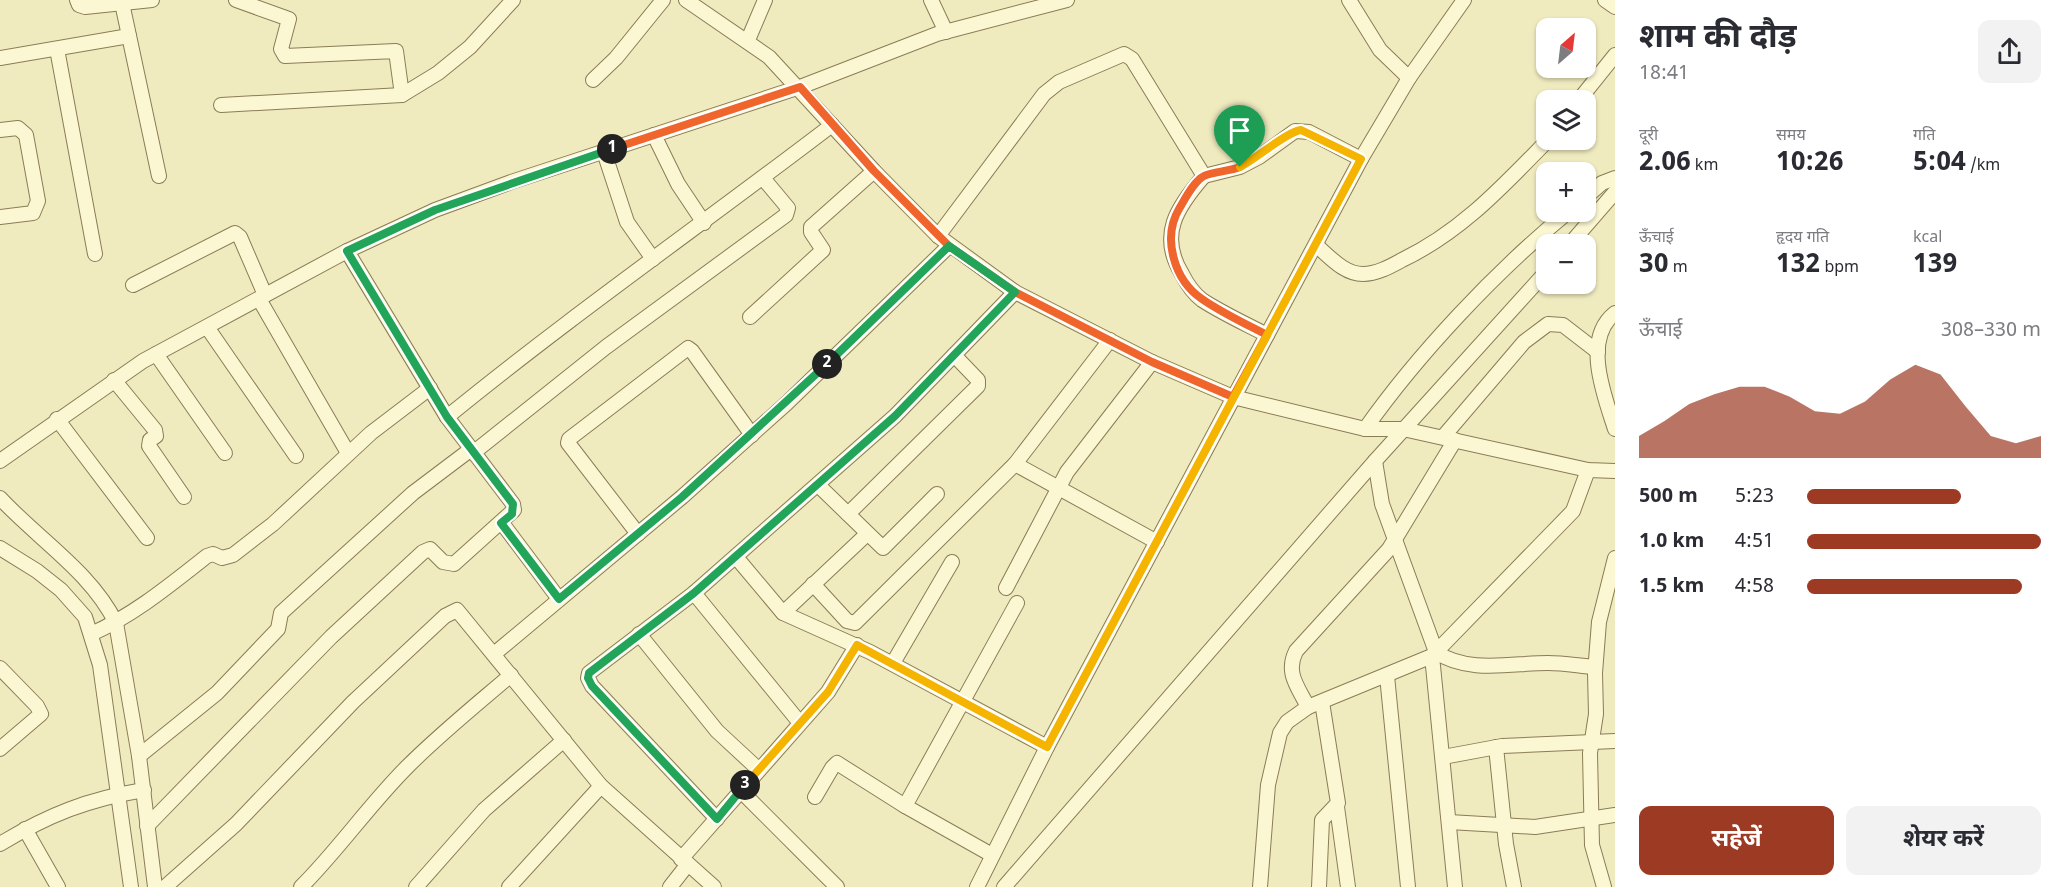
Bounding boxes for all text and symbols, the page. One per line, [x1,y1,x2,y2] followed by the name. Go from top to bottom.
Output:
[1639,17,1797,60] text: शाम की दौड़
[1536,18,1596,78] north arrow
[1536,18,1596,294] map controls
[1978,20,2041,83] button: share
[1639,61,1689,87] text: 18:41
[1536,90,1596,150] button: layers
[1214,105,1265,167] pin
[1223,114,1256,147] icon: arrive
[1639,126,1658,147] text: दूरी
[1776,126,1806,147] text: समय
[1913,126,1935,147] text: गति
[597,134,627,164] pin: 1
[607,138,617,159] text: 1
[1639,147,1691,181] text: 2.06
[1776,147,1843,181] text: 10:26
[1913,147,1966,181] text: 5:04
[1691,156,1718,177] text: km
[1966,156,2000,177] text: /km
[1536,162,1596,222] button: +
[1639,228,1674,249] text: ऊँचाई
[1776,228,1829,249] text: हृदय गति
[1913,228,1942,249] text: kcal
[1536,234,1596,294] button: −
[1639,249,1668,283] text: 30
[1776,249,1820,283] text: 132
[1913,249,1957,283] text: 139
[1668,258,1688,279] text: m
[1820,258,1859,279] text: bpm
[1639,318,1682,344] text: ऊँचाई
[1941,318,2041,344] text: 308–330 m
[812,349,842,379] pin: 2
[822,353,832,374] text: 2
[1639,484,1698,510] text: 500 m
[1735,484,1774,510] text: 5:23
[1639,529,1704,555] text: 1.0 km
[1735,529,1774,555] text: 4:51
[1639,574,1704,600] text: 1.5 km
[1735,574,1774,600] text: 4:58
[730,770,760,800] pin: 3
[740,774,750,795] text: 3
[1639,806,1834,875] button: सहेजें
[1846,806,2041,875] button: शेयर करें

